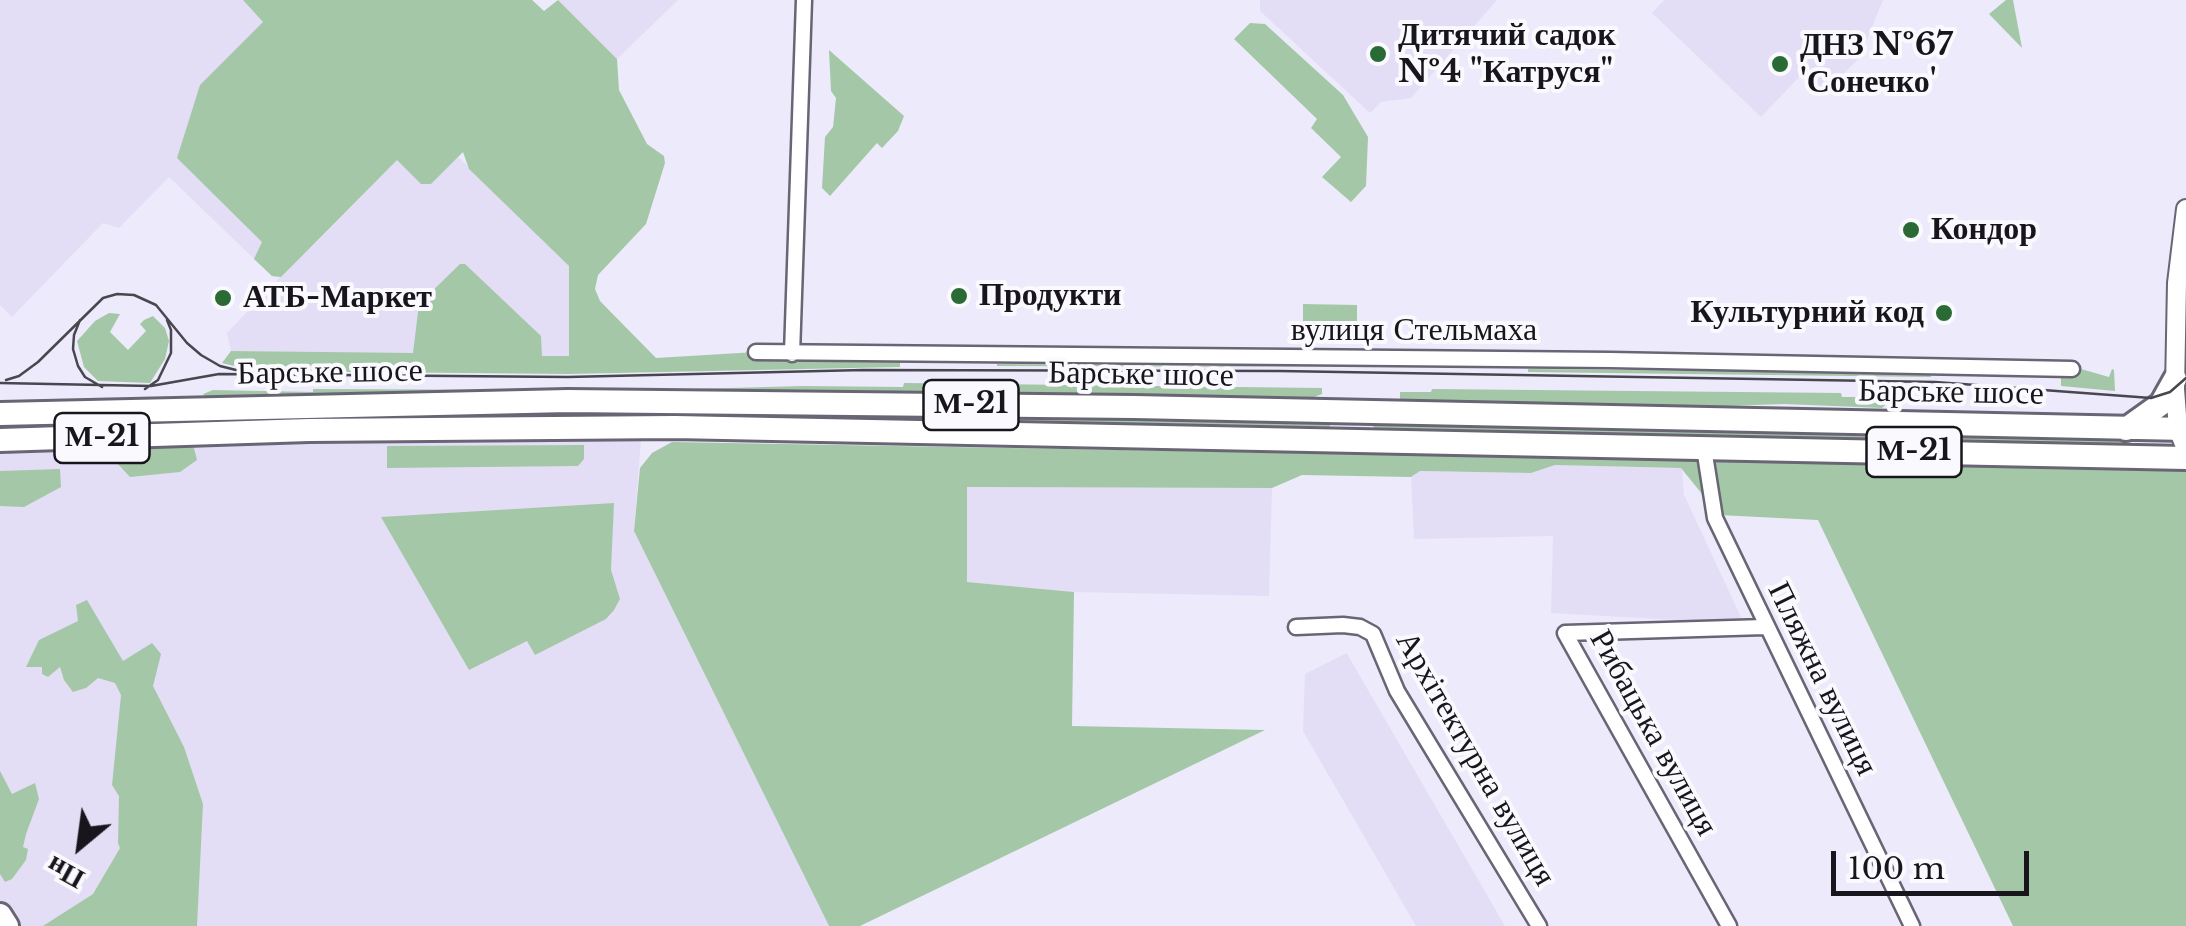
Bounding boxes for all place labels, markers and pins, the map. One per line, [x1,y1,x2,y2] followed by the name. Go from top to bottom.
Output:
[1398,17,1616,92] place label: Дитячий садок №4 "Катруся"
[1800,27,1953,102] place label: ДНЗ №67 'Сонечко'
[1367,43,1389,65] marker: Дитячий садок №4 "Катруся"
[1769,53,1791,75] marker: ДНЗ №67 'Сонечко'
[1931,211,2037,249] place label: Кондор
[1900,219,1922,241] marker: Кондор
[979,277,1122,315] place label: Продукти
[243,279,432,317] place label: АТБ-Маркет
[948,285,970,307] marker: Продукти
[212,287,234,309] marker: АТБ-Маркет
[1691,294,1924,332] place label: Культурний код
[1933,302,1955,324] marker: Культурний код

